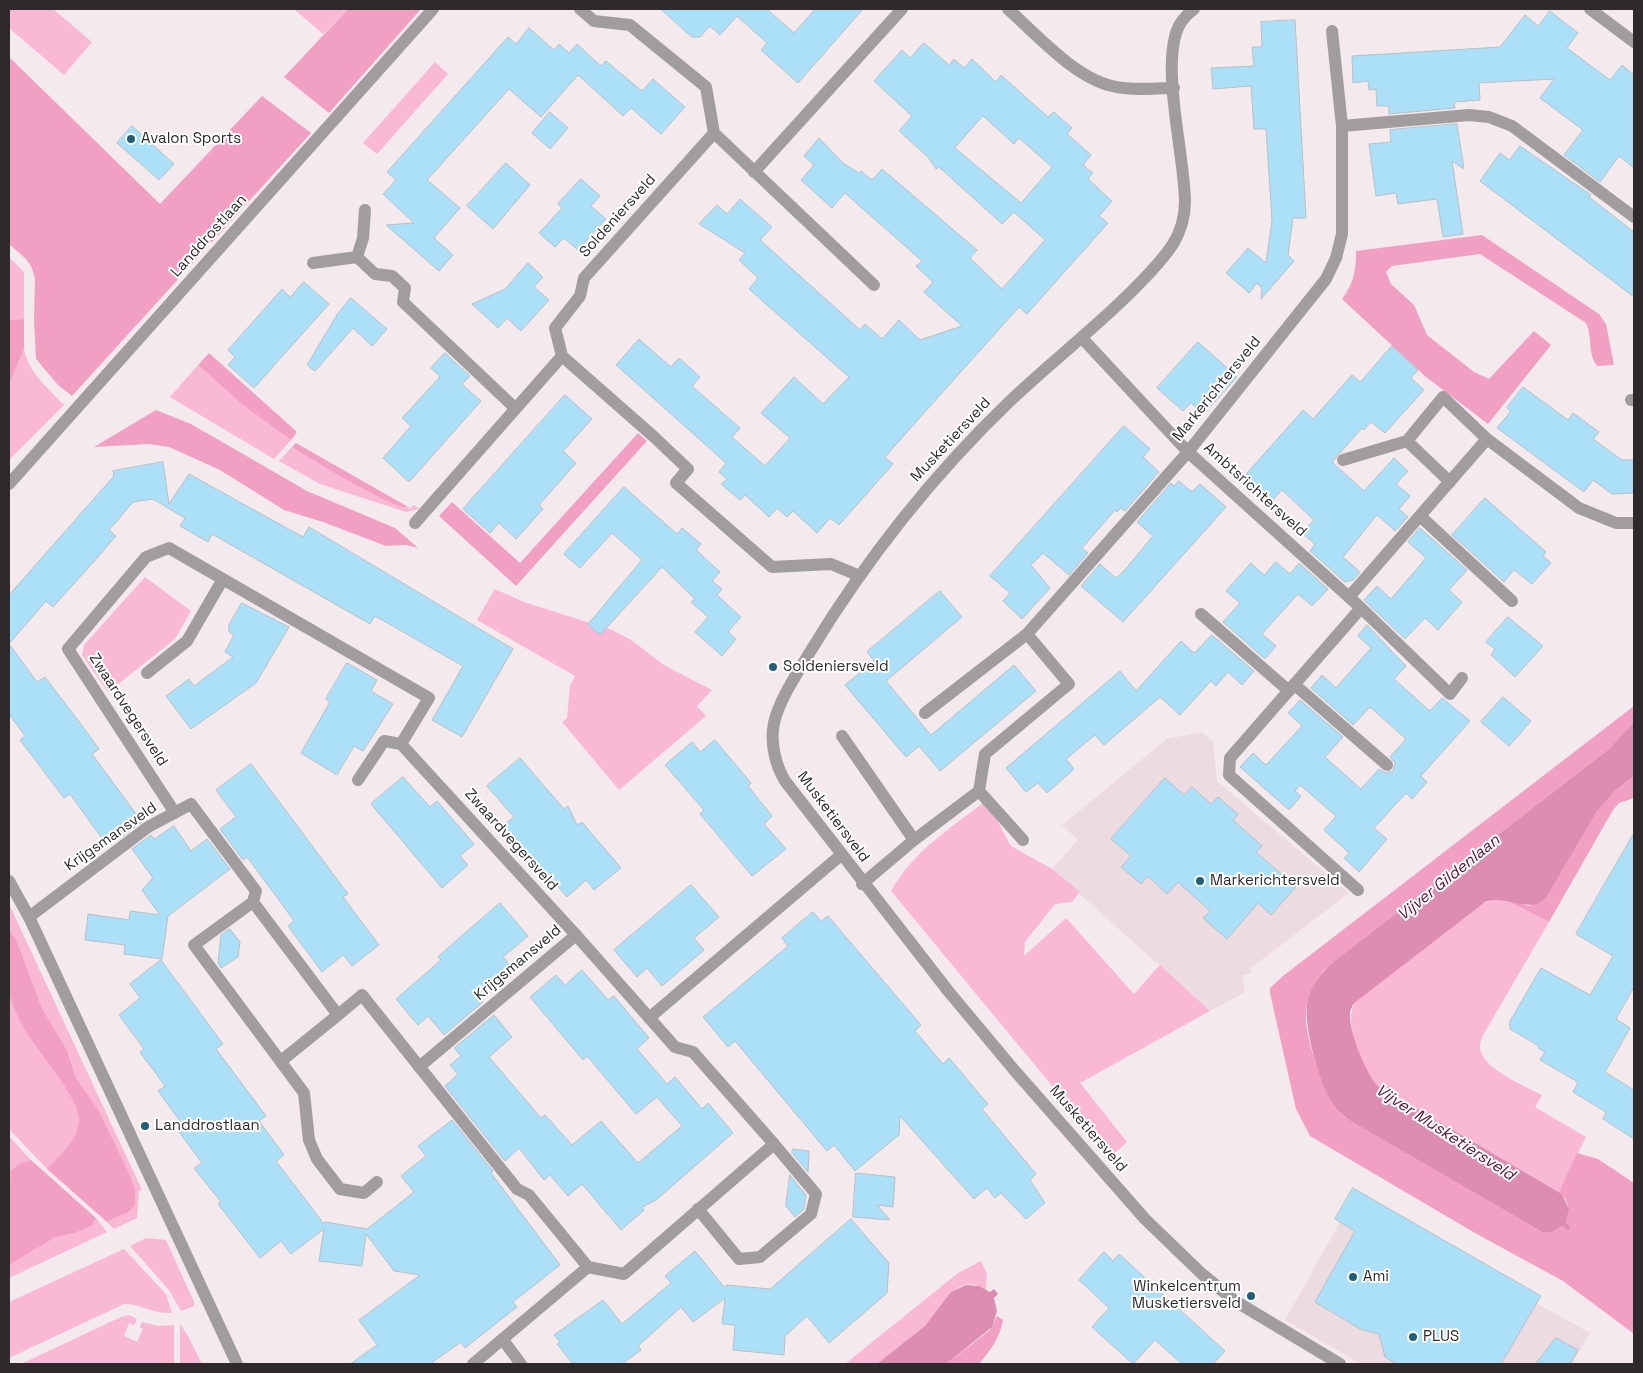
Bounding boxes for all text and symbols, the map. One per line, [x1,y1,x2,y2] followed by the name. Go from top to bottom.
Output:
[141,130,241,148] place label: Avalon Sports
[125,133,137,145] marker: Avalon Sports
[576,171,660,261] street label: Soldeniersveld
[167,191,251,281] street label: Landdrostlaan
[1169,333,1265,445] street label: Markerichtersveld
[907,394,995,486] street label: Musketiersveld
[1200,439,1310,541] street label: Ambtsrichtersveld
[85,650,171,770] street label: Zwaardvegersveld
[783,658,889,676] place label: Soldeniersveld
[767,661,779,673] marker: Soldeniersveld
[793,768,873,866] street label: Musketiersveld
[460,785,562,895] street label: Zwaardvegersveld
[62,799,160,875] street label: Krijgsmansveld
[1394,831,1504,925] water label: Vijver Gildenlaan
[1210,872,1340,890] place label: Markerichtersveld
[1194,875,1206,887] marker: Markerichtersveld
[471,921,565,1005] street label: Krijgsmansveld
[1372,1081,1518,1185] water label: Vijver Musketiersveld
[1045,1082,1131,1176] street label: Musketiersveld
[155,1117,260,1135] place label: Landdrostlaan
[139,1120,151,1132] marker: Landdrostlaan
[1363,1268,1389,1286] place label: Ami
[1347,1271,1359,1283] marker: Ami
[1132,1278,1241,1313] place label: Winkelcentrum Musketiersveld
[1245,1290,1257,1302] marker: Winkelcentrum Musketiersveld
[1423,1328,1459,1346] place label: PLUS
[1407,1331,1419,1343] marker: PLUS

